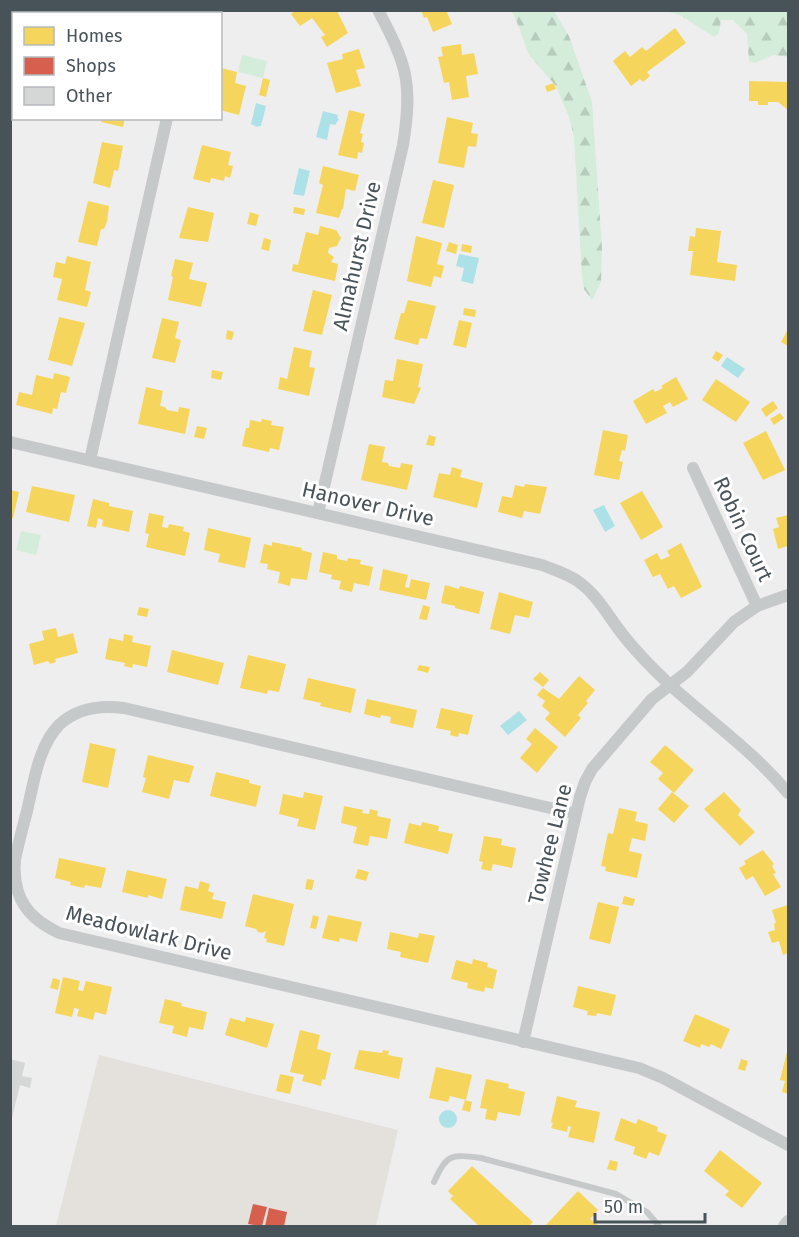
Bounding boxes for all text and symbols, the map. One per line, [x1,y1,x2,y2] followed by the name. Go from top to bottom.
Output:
[12,12,222,120] legend
[66,25,122,47] text: Homes
[66,55,116,77] text: Shops
[66,85,112,107] text: Other
[327,179,387,333] street label: Almahurst Drive
[707,473,779,586] street label: Robin Court
[299,476,437,532] street label: Hanover Drive
[522,781,578,907] street label: Towhee Lane
[63,900,235,966] street label: Meadowlark Drive
[595,1186,704,1224] scale bar
[604,1196,643,1218] text: 50 m

